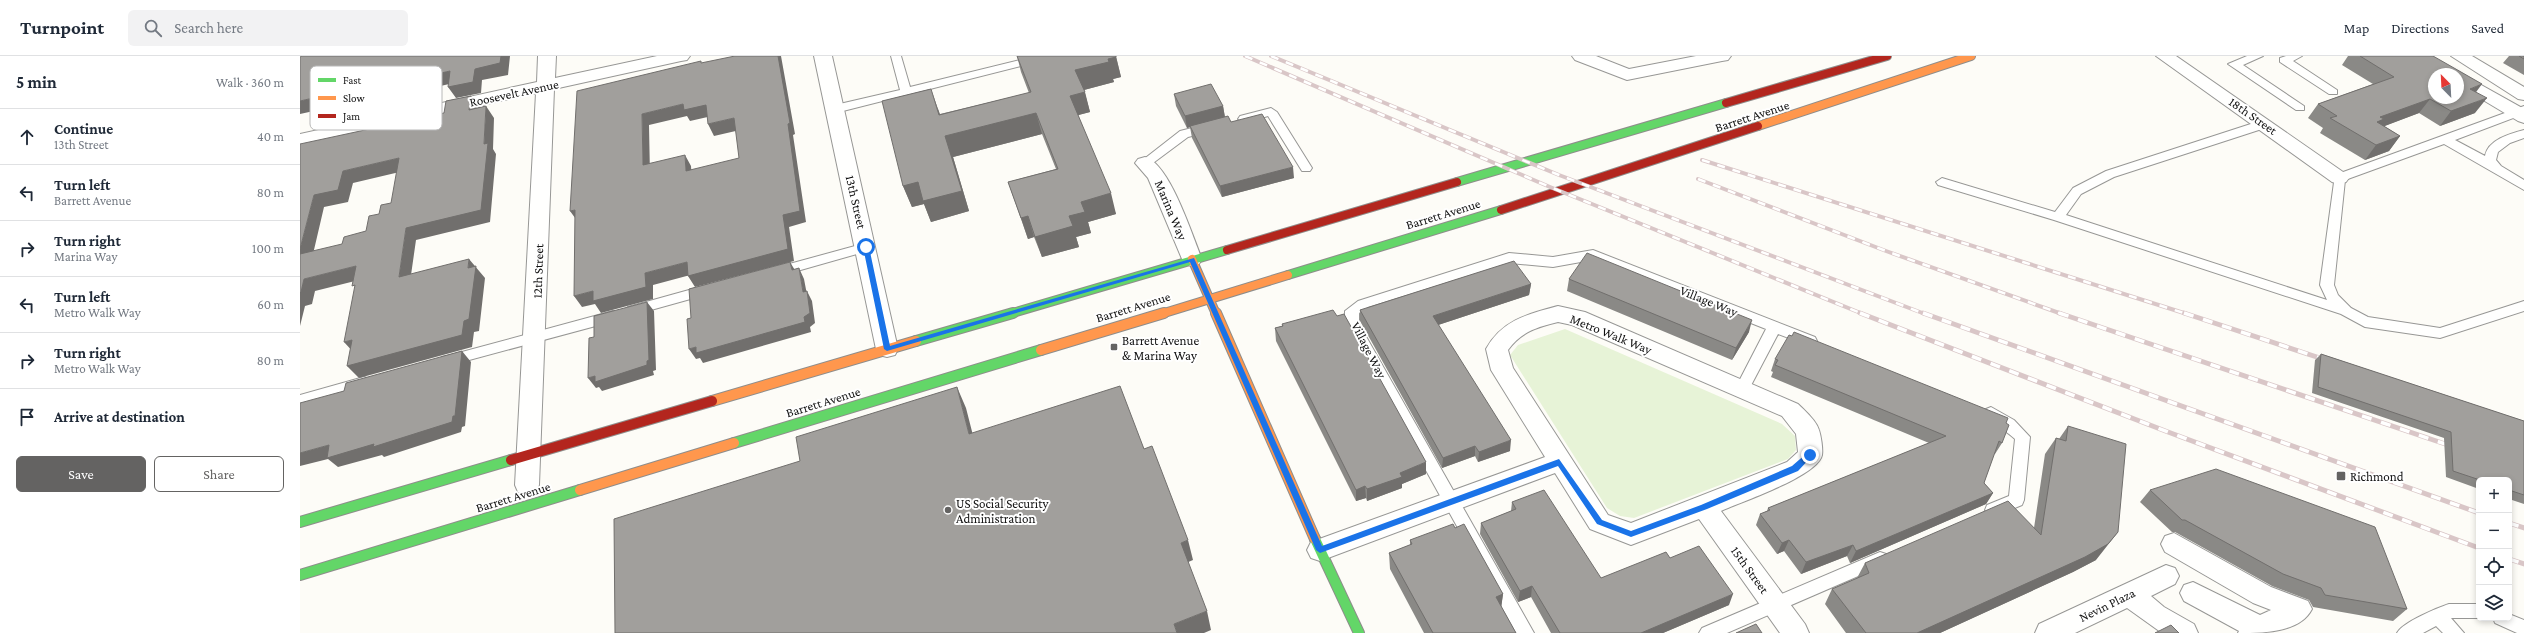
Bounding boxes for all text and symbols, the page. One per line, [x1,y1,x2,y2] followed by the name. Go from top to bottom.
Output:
[128,10,408,46] search box
[20,17,104,38] text: Turnpoint
[142,17,164,39] icon: search
[174,20,243,36] text: Search here
[2344,20,2369,36] text: Map
[2391,20,2449,36] text: Directions
[2471,20,2504,36] text: Saved
[310,66,442,130] legend
[2428,68,2464,104] north arrow
[16,73,57,92] text: 5 min
[343,74,362,86] text: Fast
[216,75,284,90] text: Walk · 360 m
[468,76,560,110] street label: Roosevelt Avenue
[343,92,365,104] text: Slow
[2226,94,2281,138] street label: 18th Street
[1713,97,1791,135] street label: Barrett Avenue
[342,110,360,123] text: Jam
[54,121,113,137] text: Continue
[16,126,38,148] icon: ahead
[257,129,284,144] text: 40 m
[54,137,109,152] text: 13th Street
[843,174,870,231] street label: 13th Street
[54,177,110,193] text: Turn left
[1152,178,1191,243] street label: Marina Way
[16,182,38,204] icon: left
[257,185,284,200] text: 80 m
[54,193,131,208] text: Barrett Avenue
[1404,195,1482,232] street label: Barrett Avenue
[54,233,121,249] text: Turn right
[16,238,38,260] icon: right
[857,238,875,256] route start
[252,241,284,256] text: 100 m
[530,243,546,299] street label: 12th Street
[54,249,118,264] text: Marina Way
[1678,283,1741,320] street label: Village Way
[1094,288,1172,325] street label: Barrett Avenue
[54,289,110,305] text: Turn left
[16,294,38,316] icon: left
[257,297,284,312] text: 60 m
[54,305,141,320] text: Metro Walk Way
[1568,311,1655,358] street label: Metro Walk Way
[1348,319,1390,382] street label: Village Way
[1122,333,1199,363] place label: Barrett Avenue & Marina Way
[1109,342,1119,352] marker: Barrett Avenue & Marina Way
[54,345,121,361] text: Turn right
[16,350,38,372] icon: right
[257,353,284,368] text: 80 m
[54,361,141,376] text: Metro Walk Way
[784,383,862,420] street label: Barrett Avenue
[16,406,38,428] icon: arrive
[54,409,185,425] text: Arrive at destination
[1801,446,1819,464] route end
[16,456,146,492] button: Save
[154,456,284,492] button: Share
[2350,469,2404,484] place label: Richmond
[2335,470,2347,482] marker: Richmond
[2476,477,2512,621] map controls
[2476,477,2512,513] button: +
[474,478,552,515] street label: Barrett Avenue
[956,496,1049,526] place label: US Social Security Administration
[943,505,953,515] marker: US Social Security Administration
[2476,513,2512,549] button: −
[1728,544,1773,597] street label: 15th Street
[2476,549,2512,585] button: locate
[2077,585,2137,625] street label: Nevin Plaza
[2476,585,2512,621] button: layers

